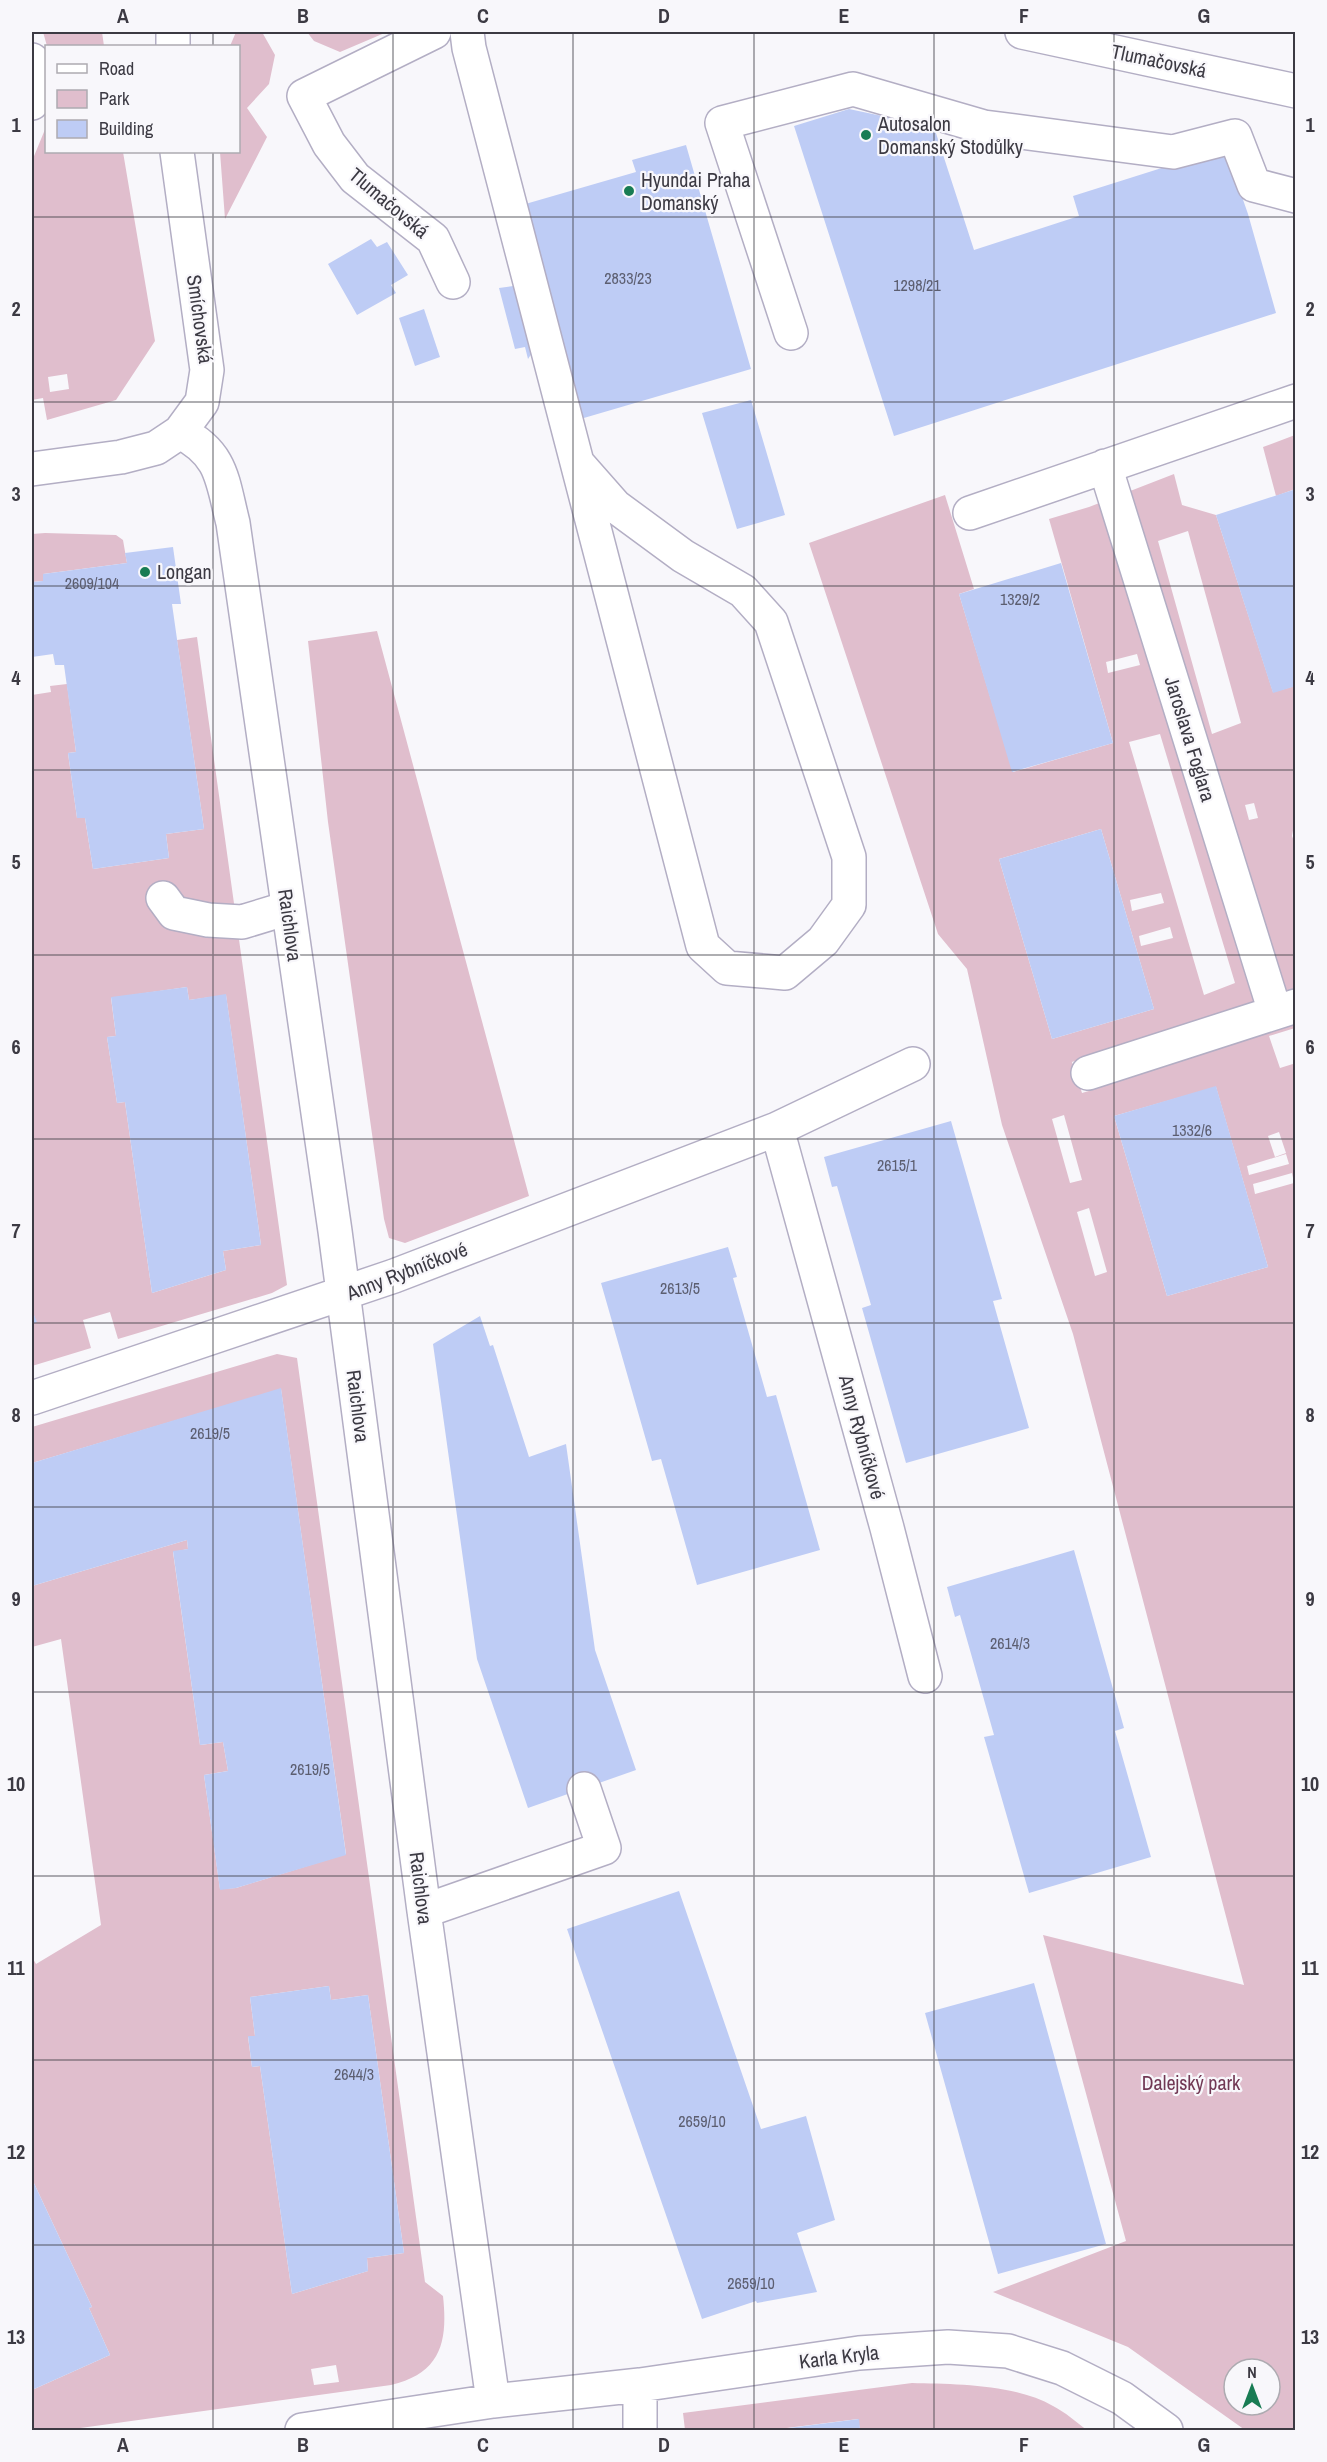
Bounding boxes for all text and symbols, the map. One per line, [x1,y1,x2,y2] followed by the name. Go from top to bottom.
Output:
[117,2,129,29] text: A
[297,2,309,29] text: B
[477,2,489,29] text: C
[658,2,670,29] text: D
[839,2,850,29] text: E
[1019,2,1029,29] text: F
[1198,2,1210,29] text: G
[1109,37,1209,84] street label: Tlumačovská
[45,45,240,153] legend
[99,56,134,81] text: Road
[99,86,130,111] text: Park
[877,110,1024,160] place label: Autosalon Domanský Stodůlky
[11,111,21,138] text: 1
[1305,111,1315,138] text: 1
[99,116,154,141] text: Building
[859,128,873,142] marker: Autosalon Domanský Stodůlky
[344,161,435,244] street label: Tlumačovská
[641,166,750,216] place label: Hyundai Praha Domanský
[622,184,636,198] marker: Hyundai Praha Domanský
[604,267,652,289] house number: 2833/23
[181,273,220,365] street label: Smíchovská
[893,274,941,296] house number: 1298/21
[11,295,21,322] text: 2
[1305,295,1315,322] text: 2
[11,480,21,507] text: 3
[1305,480,1315,507] text: 3
[157,558,212,585] place label: Longan
[138,565,152,579] marker: Longan
[65,572,119,594] house number: 2609/104
[1000,588,1040,610] house number: 1329/2
[11,664,21,691] text: 4
[1305,664,1315,691] text: 4
[1159,673,1222,805] street label: Jaroslava Foglara
[11,848,21,875] text: 5
[1305,848,1315,875] text: 5
[272,887,309,963] street label: Raichlova
[11,1033,21,1060] text: 6
[1305,1033,1315,1060] text: 6
[1172,1119,1212,1141] house number: 1332/6
[877,1154,918,1176] house number: 2615/1
[11,1217,21,1244] text: 7
[1305,1217,1315,1244] text: 7
[341,1235,471,1306] street label: Anny Rybníčkové
[660,1277,700,1299] house number: 2613/5
[341,1368,376,1444] street label: Raichlova
[833,1371,892,1502] street label: Anny Rybníčkové
[11,1401,21,1428] text: 8
[1305,1401,1315,1428] text: 8
[190,1422,230,1444] house number: 2619/5
[11,1585,21,1612] text: 9
[1305,1585,1315,1612] text: 9
[990,1632,1030,1654] house number: 2614/3
[290,1758,330,1780] house number: 2619/5
[7,1770,25,1797] text: 10
[1301,1770,1319,1797] text: 10
[404,1850,439,1926] street label: Raichlova
[7,1954,26,1981] text: 11
[1301,1954,1320,1981] text: 11
[334,2063,374,2085] house number: 2644/3
[1142,2069,1241,2096] park label: Dalejský park
[678,2110,726,2132] house number: 2659/10
[7,2138,25,2165] text: 12
[1301,2138,1319,2165] text: 12
[727,2272,775,2294] house number: 2659/10
[7,2323,25,2350] text: 13
[1301,2323,1319,2350] text: 13
[797,2338,880,2375] street label: Karla Kryla
[1222,2357,1282,2417] north arrow
[1247,2361,1257,2383] text: N
[117,2431,129,2458] text: A
[297,2431,309,2458] text: B
[477,2431,489,2458] text: C
[658,2431,670,2458] text: D
[839,2431,850,2458] text: E
[1019,2431,1029,2458] text: F
[1198,2431,1210,2458] text: G

